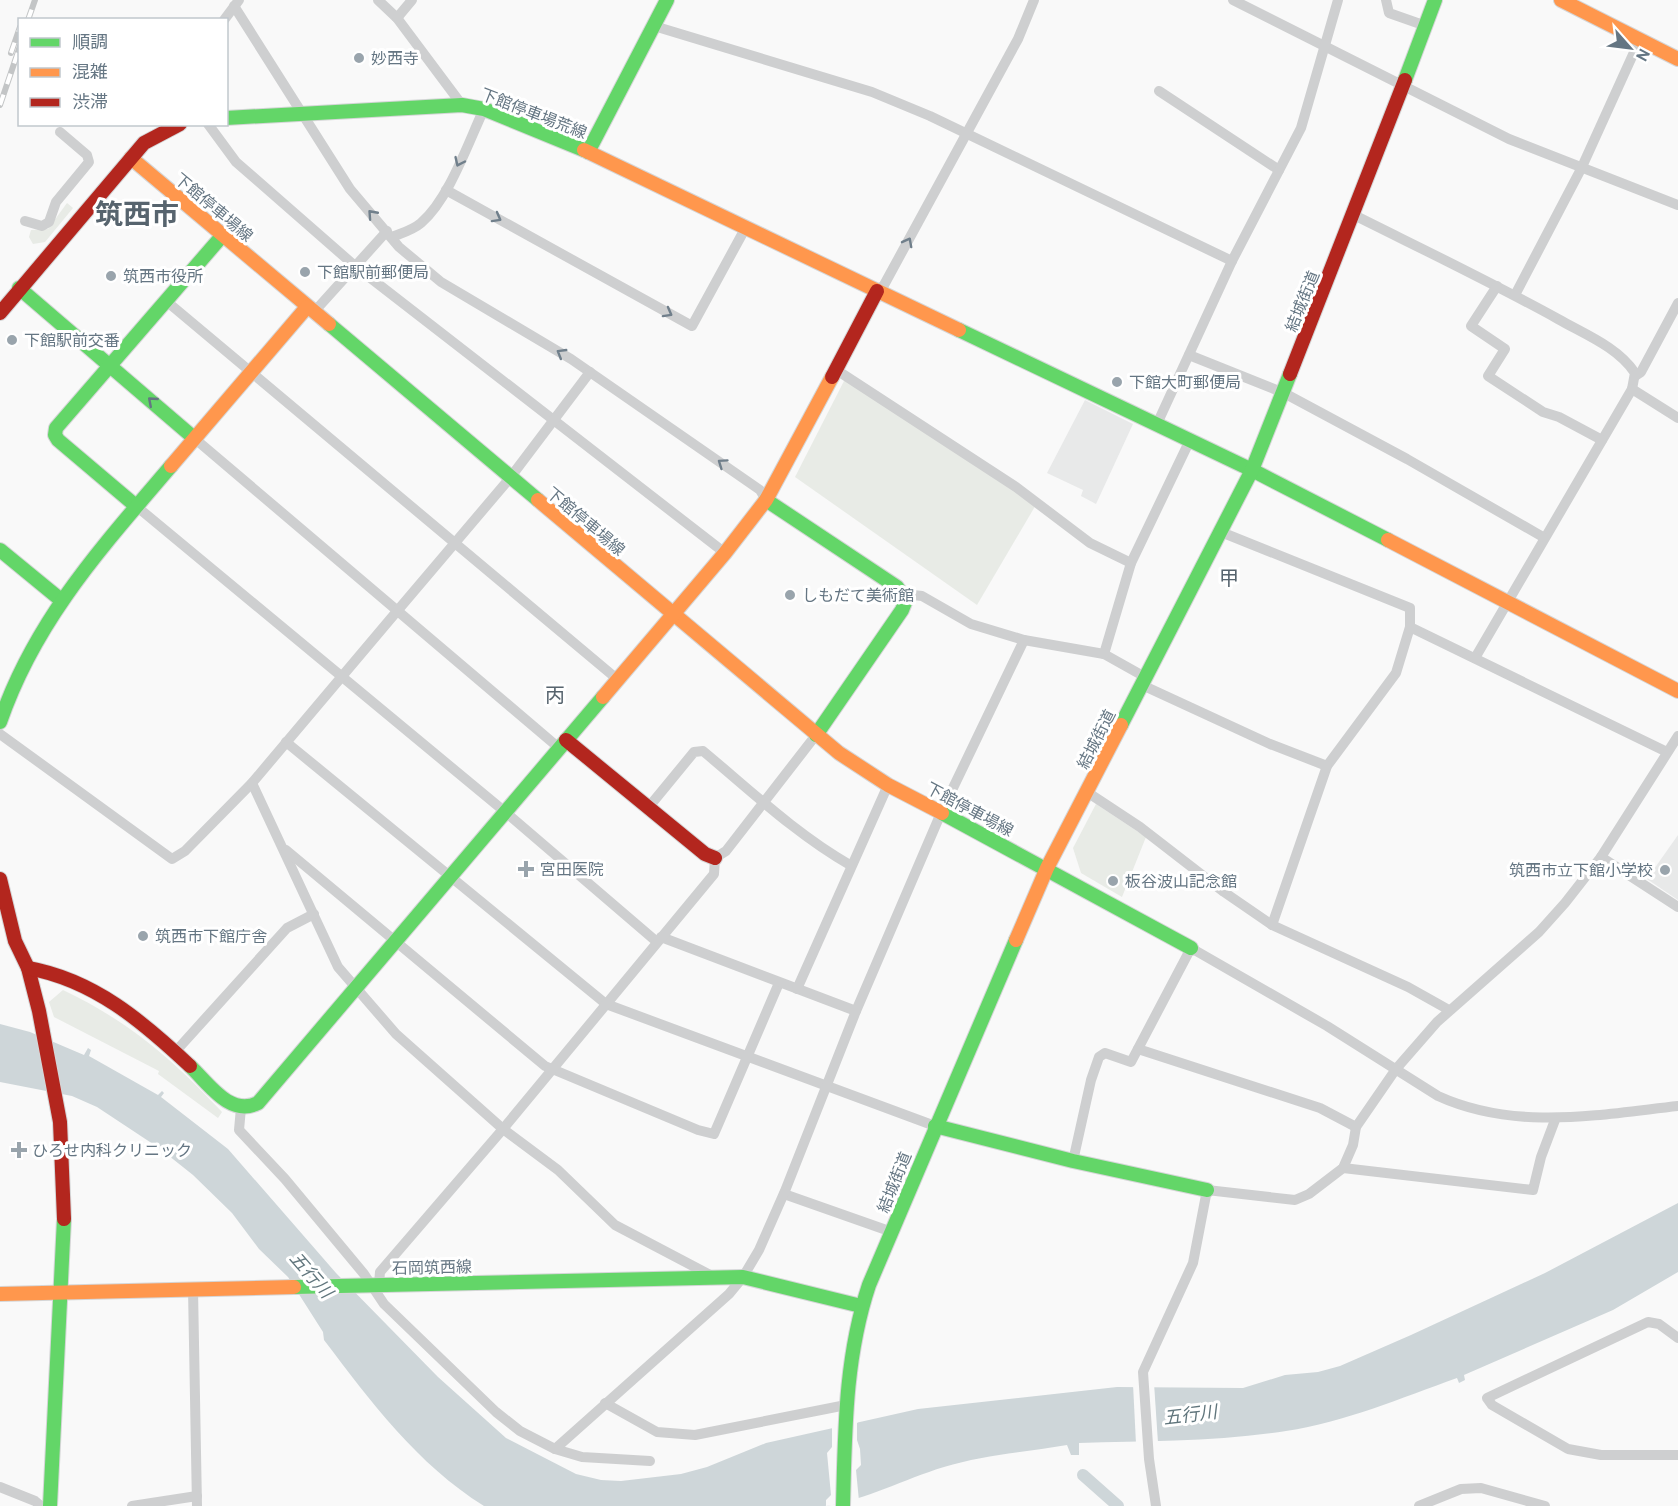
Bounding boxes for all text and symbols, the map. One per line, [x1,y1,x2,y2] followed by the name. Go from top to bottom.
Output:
[18,18,228,126] legend
[1600,18,1660,78] north arrow
[72,32,108,55] text: 順調
[1630,44,1653,64] text: N
[371,50,419,70] place label: 妙西寺
[352,51,366,65] marker: 妙西寺
[72,62,108,85] text: 混雑
[477,85,589,144] street label: 下館停車場荒線
[72,92,108,115] text: 渋滞
[455,156,467,167] one-way arrow
[170,170,256,247] street label: 下館停車場線
[95,199,179,235] district label: 筑西市
[368,210,379,221] one-way arrow
[491,211,501,222] one-way arrow
[901,238,912,248] one-way arrow
[317,264,429,284] place label: 下館駅前郵便局
[298,265,312,279] marker: 下館駅前郵便局
[123,268,203,288] place label: 筑西市役所
[1283,268,1325,335] street label: 結城街道
[104,269,118,283] marker: 筑西市役所
[661,306,672,317] one-way arrow
[24,332,120,352] place label: 下館駅前交番
[5,333,19,347] marker: 下館駅前交番
[557,349,567,360] one-way arrow
[1129,374,1241,394] place label: 下館大町郵便局
[1110,375,1124,389] marker: 下館大町郵便局
[148,397,159,408] one-way arrow
[718,459,729,470] one-way arrow
[542,484,628,561] street label: 下館停車場線
[1219,567,1239,593] district label: 甲
[802,587,914,607] place label: しもだて美術館
[783,588,797,602] marker: しもだて美術館
[545,684,565,710] district label: 丙
[1074,707,1121,773] street label: 結城街道
[922,779,1016,842] street label: 下館停車場線
[517,860,535,878] marker: 宮田医院
[540,861,604,881] place label: 宮田医院
[1509,862,1653,882] place label: 筑西市立下館小学校
[1658,863,1672,877] marker: 筑西市立下館小学校
[1125,873,1237,893] place label: 板谷波山記念館
[1106,874,1120,888] marker: 板谷波山記念館
[155,928,267,948] place label: 筑西市下館庁舎
[136,929,150,943] marker: 筑西市下館庁舎
[10,1141,28,1159] marker: ひろせ内科クリニック
[32,1142,192,1162] place label: ひろせ内科クリニック
[875,1149,917,1216] street label: 結城街道
[283,1248,338,1305] water label: 五行川
[392,1258,472,1280] street label: 石岡筑西線
[1162,1402,1220,1431] water label: 五行川

